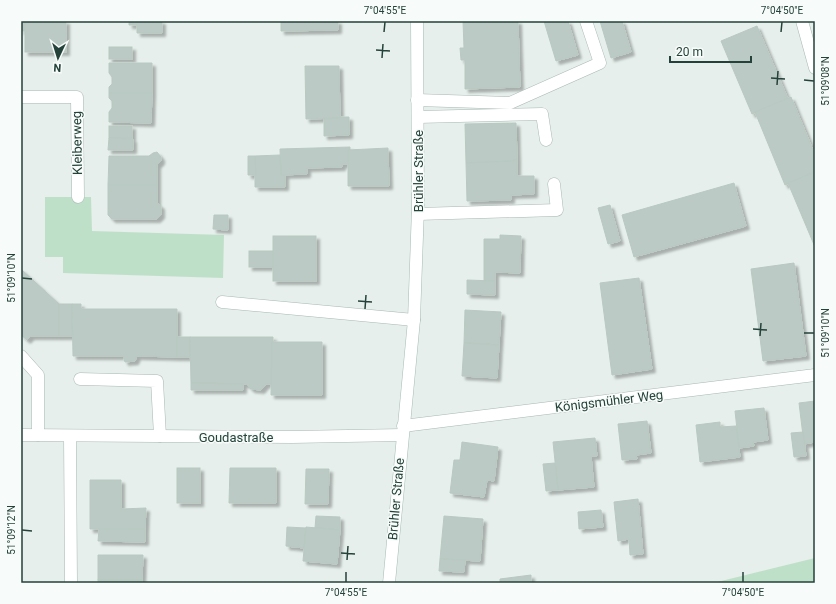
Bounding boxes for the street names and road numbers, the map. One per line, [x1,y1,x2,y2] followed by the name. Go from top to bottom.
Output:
[69,111,85,175] street label: Kleiberweg
[411,130,426,212] street label: Brühler Straße
[554,387,664,415] street label: Königsmühler Weg
[199,430,273,445] street label: Goudastraße
[385,457,407,541] street label: Brühler Straße

